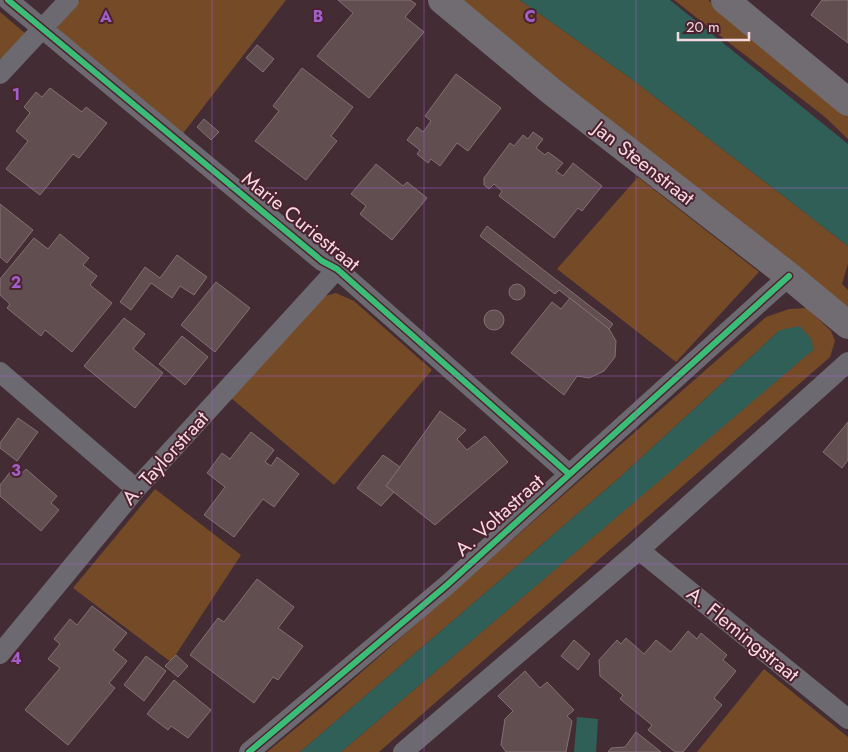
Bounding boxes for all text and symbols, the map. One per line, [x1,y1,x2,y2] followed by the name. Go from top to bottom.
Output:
[99,5,112,28] text: A
[313,5,323,28] text: B
[524,5,536,28] text: C
[678,10,749,42] scale bar
[686,16,720,38] text: 20 m
[12,83,20,106] text: 1
[585,113,701,212] street label: Jan Steenstraat
[235,165,366,278] street label: Marie Curiestraat
[11,271,21,294] text: 2
[115,405,216,512] street label: A. Taylorstraat
[11,459,21,482] text: 3
[448,467,550,563] street label: A. Voltastraat
[680,580,805,689] street label: A. Flemingstraat
[10,647,22,670] text: 4

